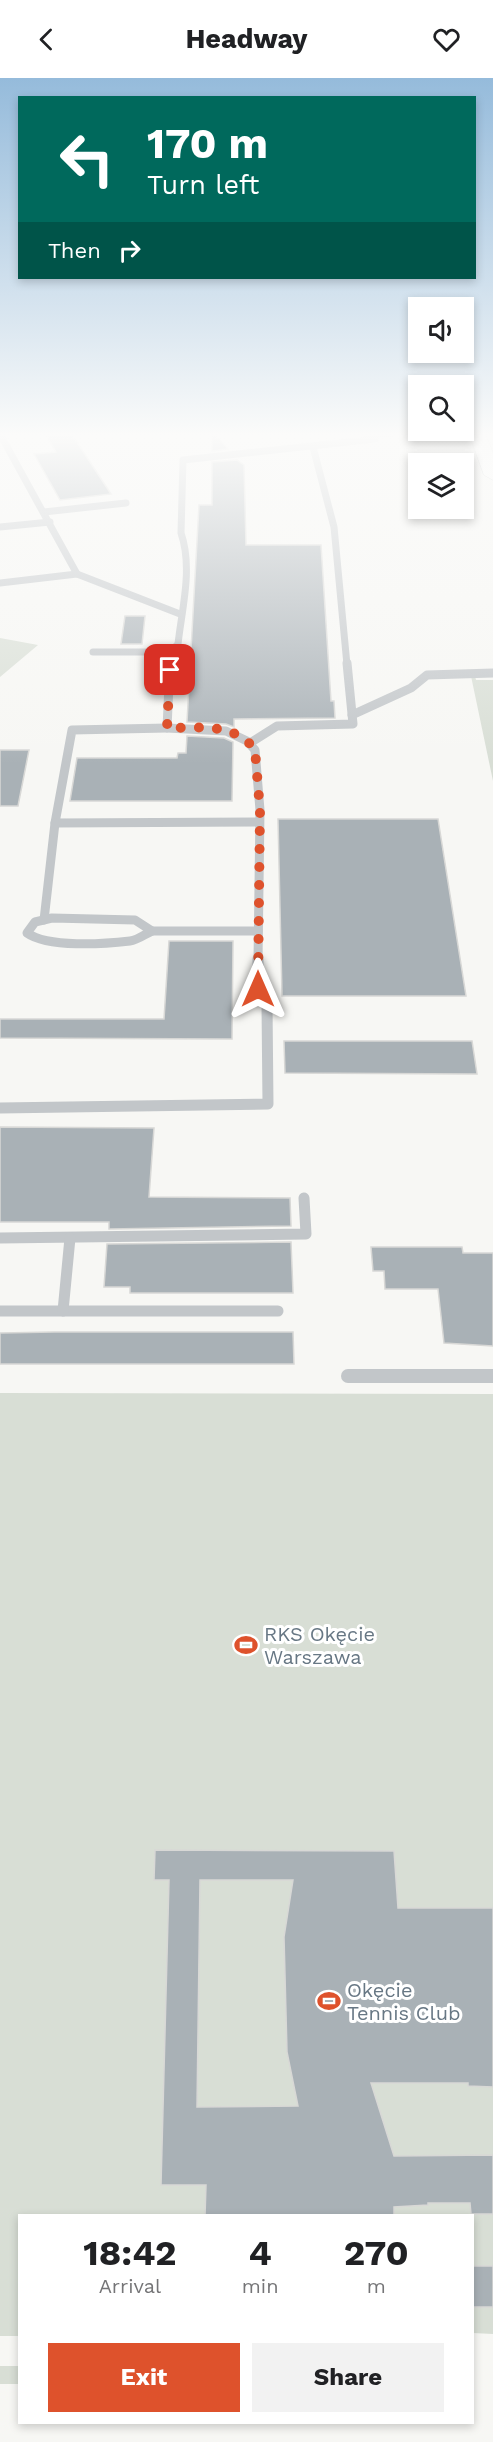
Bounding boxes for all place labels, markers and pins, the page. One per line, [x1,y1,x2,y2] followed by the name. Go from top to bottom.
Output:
[144,644,195,695] pin
[264,1622,375,1669] place label: RKS Okęcie Warszawa
[233,1632,259,1658] sports icon: RKS Okęcie Warszawa
[347,1978,461,2025] place label: Okęcie Tennis Club
[316,1988,342,2014] sports icon: Okęcie Tennis Club

